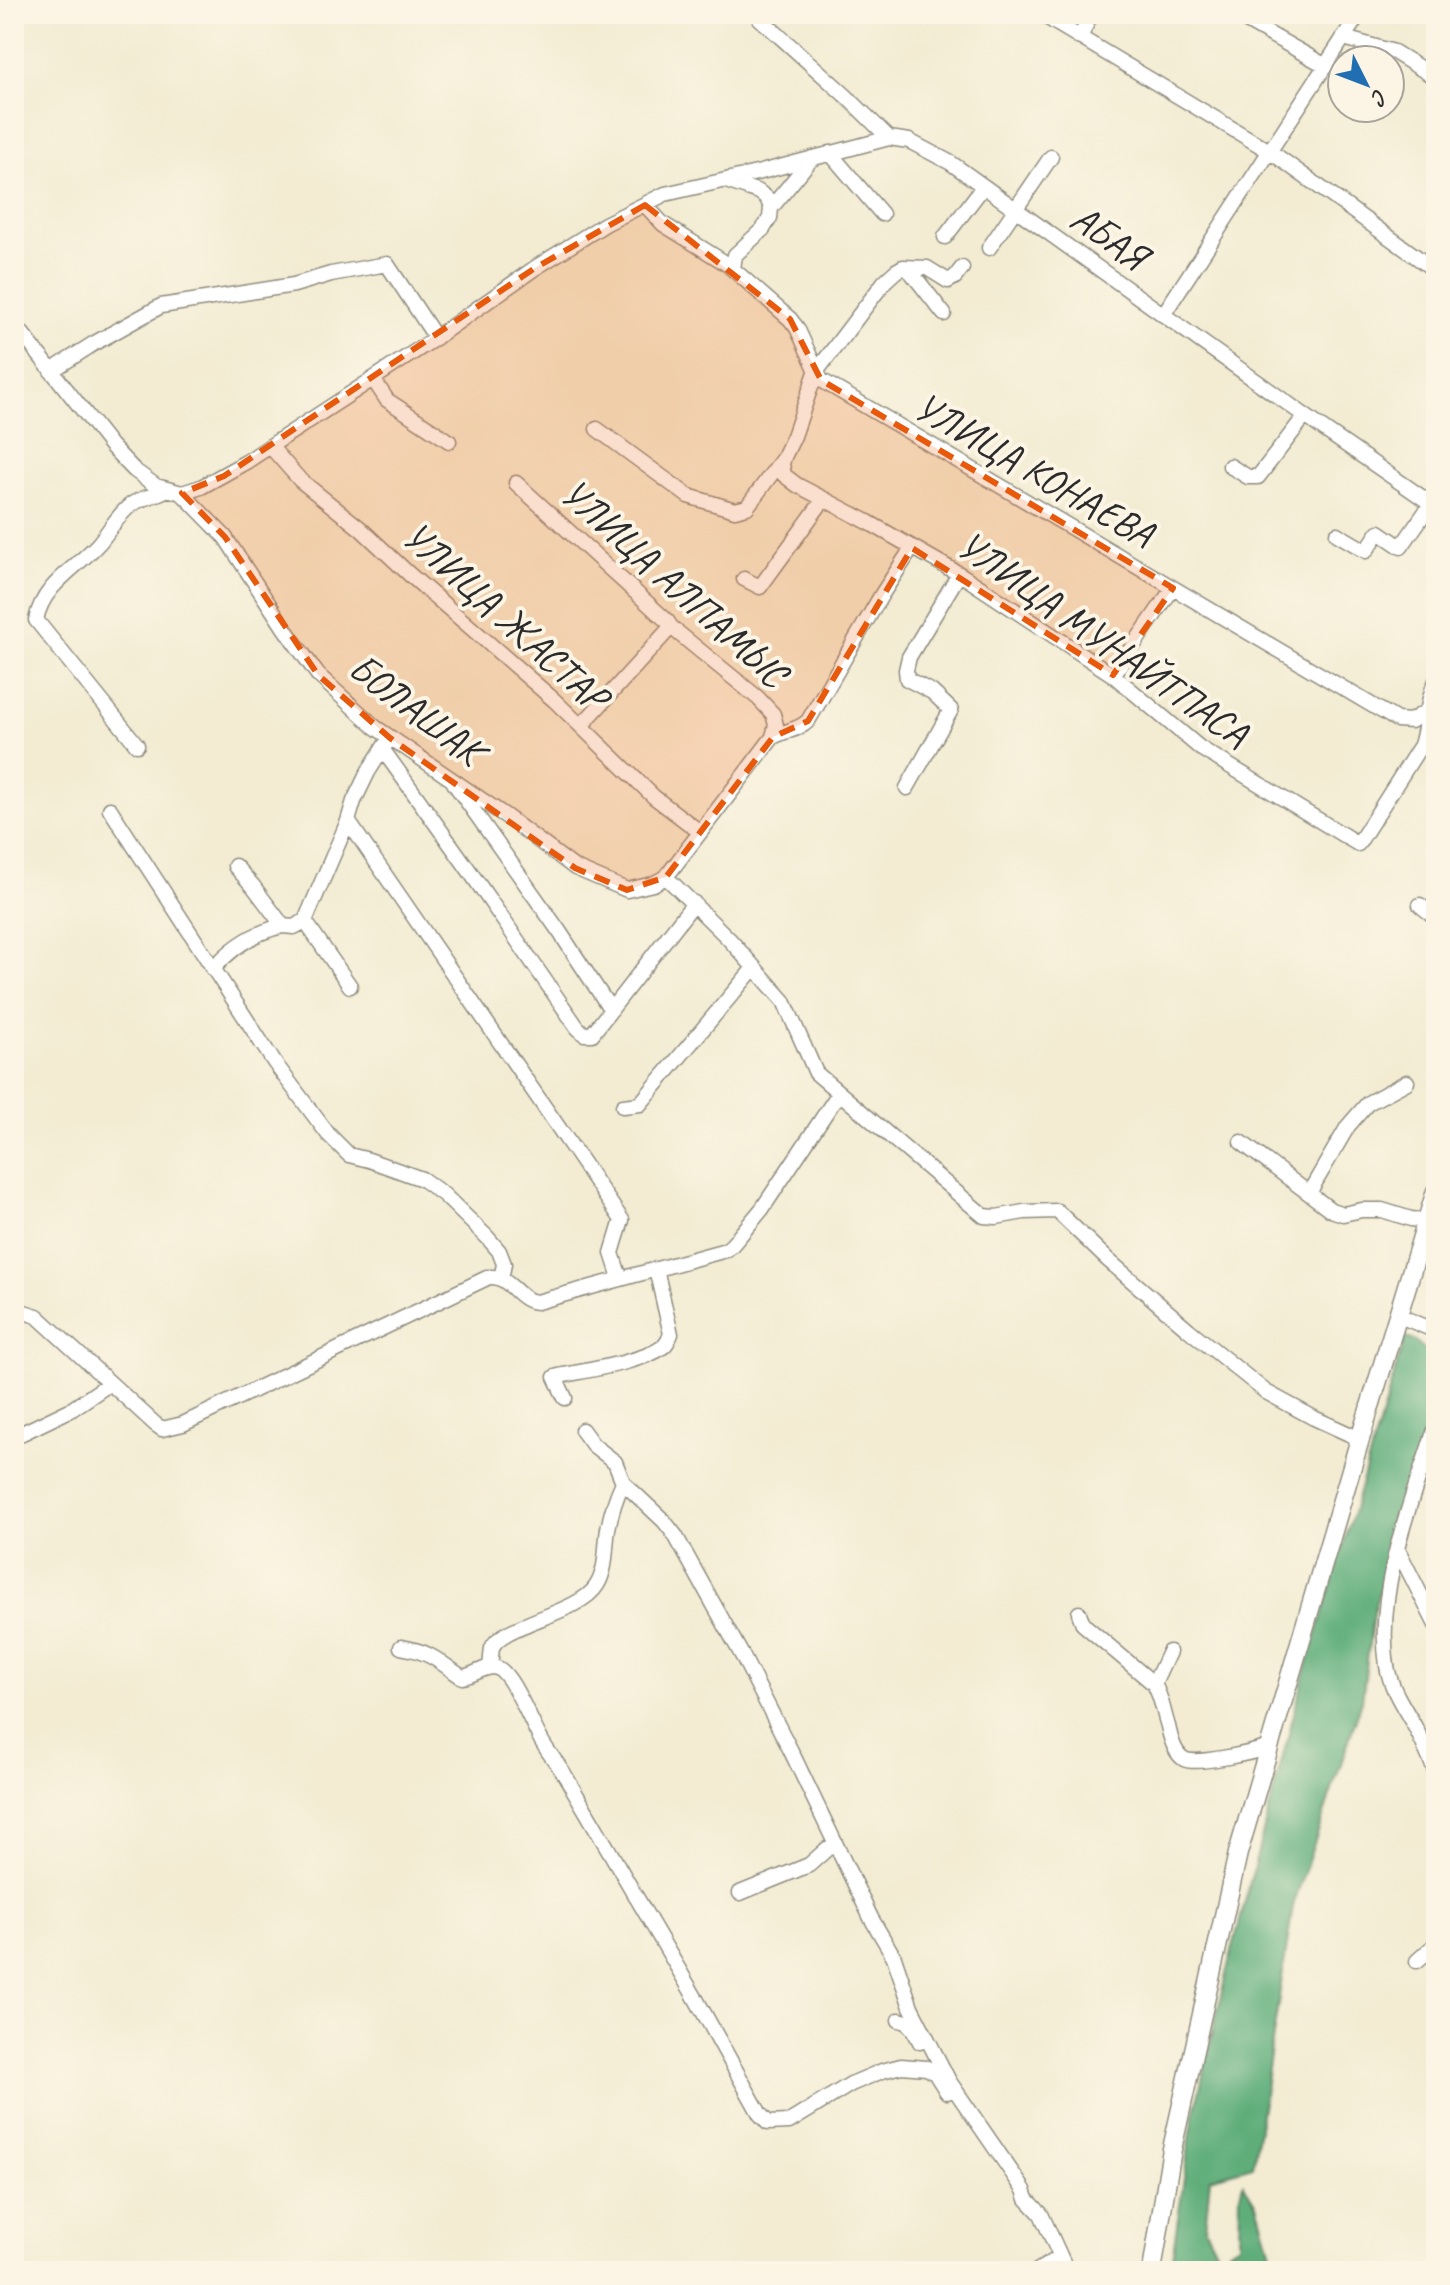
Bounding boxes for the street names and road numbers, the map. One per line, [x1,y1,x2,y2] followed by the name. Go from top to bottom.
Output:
[1061,193,1162,284] street label: АБАЯ
[906,381,1164,560] street label: УЛИЦА КОНАЕВА
[550,468,801,700] street label: УЛИЦА АЛПАМЫС
[392,511,622,725] street label: УЛИЦА ЖАСТАР
[948,520,1259,759] street label: УЛИЦА МУНАЙТПАСА
[339,642,499,780] street label: БОЛАШАК

